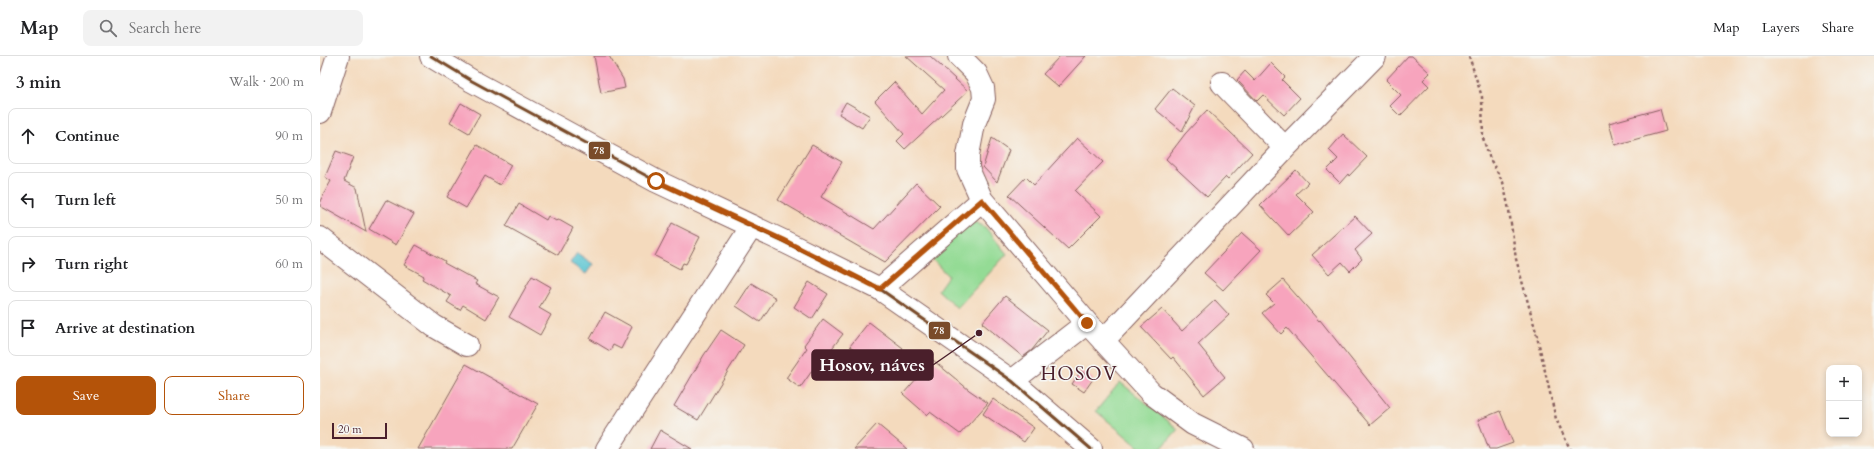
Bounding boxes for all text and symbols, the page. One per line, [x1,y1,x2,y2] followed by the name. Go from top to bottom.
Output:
[83,10,363,46] search box
[20,15,59,41] text: Map
[97,17,119,39] icon: search
[129,18,201,38] text: Search here
[1713,18,1740,37] text: Map
[1762,18,1800,37] text: Layers
[1822,18,1854,37] text: Share
[16,71,61,94] text: 3 min
[229,73,304,91] text: Walk · 200 m
[17,125,39,147] icon: ahead
[55,126,120,146] text: Continue
[275,127,303,145] text: 90 m
[588,141,611,160] line badge: 78
[593,143,605,158] text: 78
[647,172,665,190] route start
[17,189,39,211] icon: left
[55,190,116,210] text: Turn left
[275,191,303,209] text: 50 m
[17,253,39,275] icon: right
[55,254,128,274] text: Turn right
[275,255,303,273] text: 60 m
[1078,314,1096,332] route end
[17,317,39,339] icon: arrive
[55,318,195,338] text: Arrive at destination
[928,321,951,340] line badge: 78
[933,323,945,338] text: 78
[812,350,933,380] callout: Hosov, náves
[819,353,925,378] text: Hosov, náves
[1040,361,1118,387] district label: HOSOV
[1826,365,1862,437] map controls
[1826,365,1862,401] button: +
[16,376,156,415] button: Save
[164,376,304,415] button: Share
[1826,401,1862,437] button: −
[332,421,387,440] scale bar
[338,422,362,437] text: 20 m

